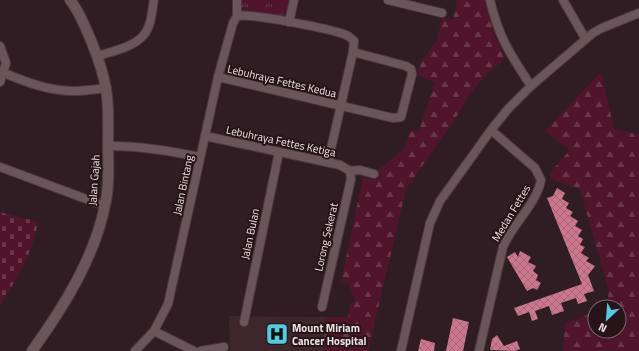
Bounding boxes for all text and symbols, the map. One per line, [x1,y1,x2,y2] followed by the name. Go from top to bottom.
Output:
[226,61,339,101] street label: Lebuhraya Fettes Kedua
[225,122,338,161] street label: Lebuhraya Fettes Ketiga
[169,153,197,217] street label: Jalan Bintang
[84,154,104,206] street label: Jalan Gajah
[488,181,534,245] street label: Medan Fettes
[310,201,342,273] street label: Lorong Sekerat
[237,207,263,261] street label: Jalan Bulan
[587,299,627,339] north arrow
[596,319,610,337] text: N
[292,320,367,349] place label: Mount Miriam Cancer Hospital
[264,321,290,347] hospital icon: Mount Miriam Cancer Hospital

